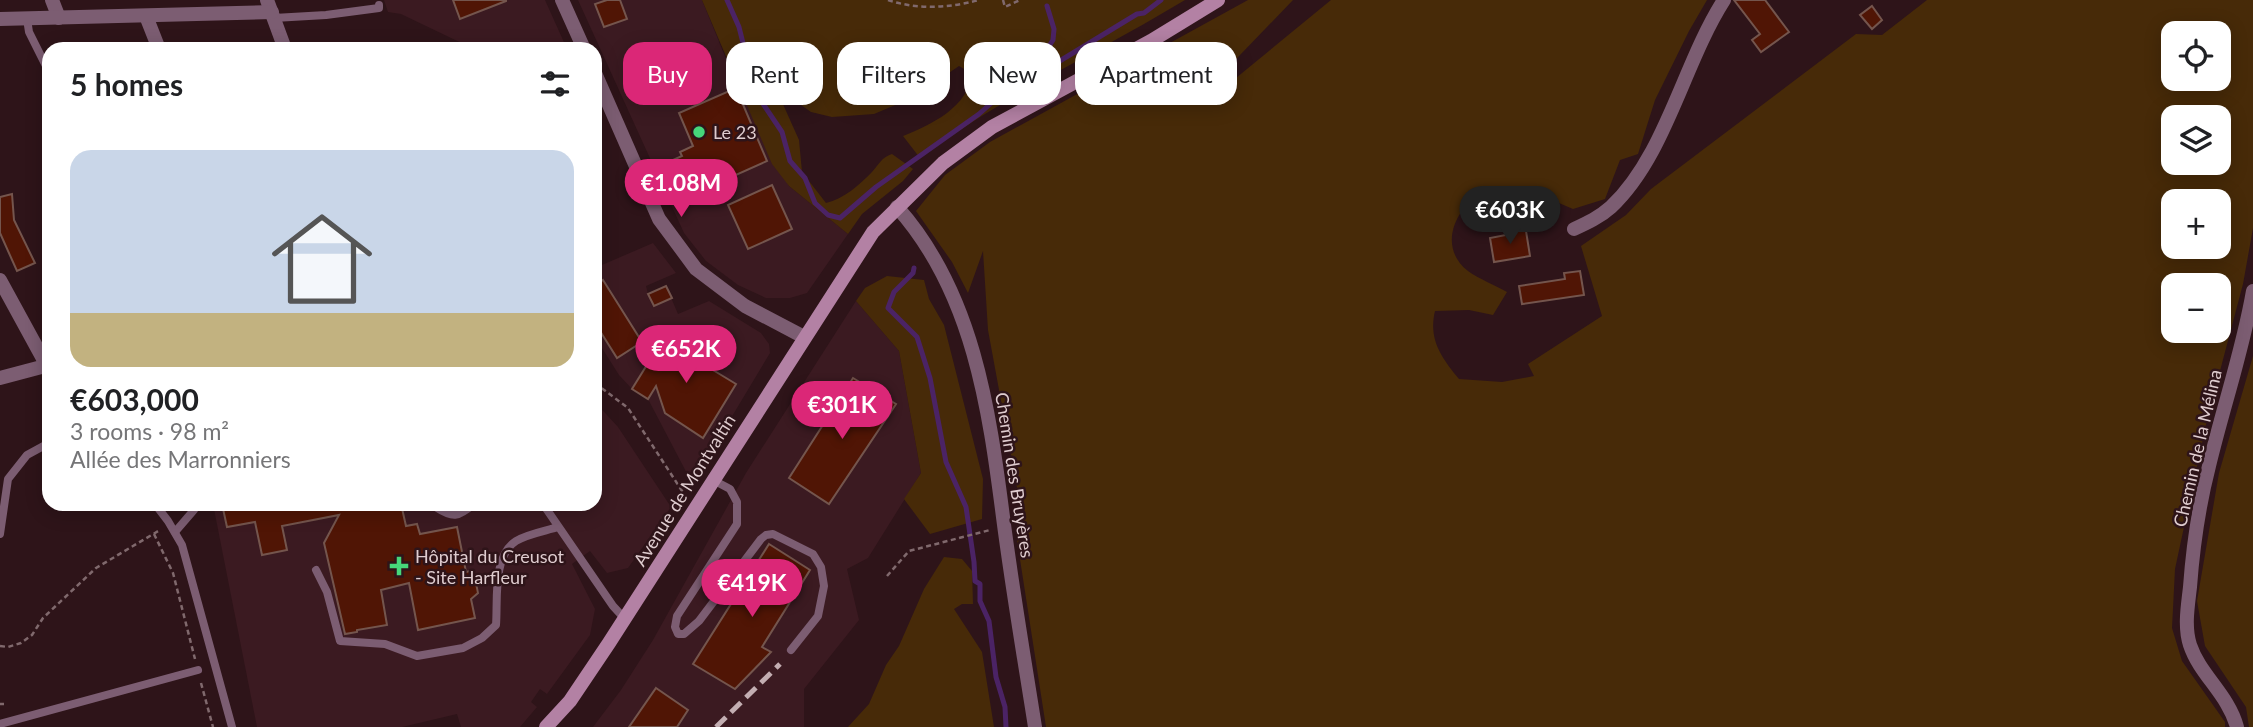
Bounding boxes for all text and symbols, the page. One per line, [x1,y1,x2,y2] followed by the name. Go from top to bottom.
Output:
[2161,21,2231,343] map controls
[2161,21,2231,91] button: locate
[623,42,712,105] chip: Buy
[726,42,823,105] chip: Rent
[837,42,950,105] chip: Filters
[964,42,1061,105] chip: New
[1075,42,1237,105] chip: Apartment
[536,65,574,103] icon: filters
[70,66,183,102] text: 5 homes
[2161,105,2231,175] button: layers
[713,121,757,143] place label: Le 23
[691,124,707,140] marker: Le 23
[624,160,738,219] pin: €1.08M
[641,168,721,196] text: €1.08M
[1461,187,1559,246] pin: €603K
[2161,189,2231,259] button: +
[1475,195,1545,223] text: €603K
[259,196,385,322] icon: home
[2161,273,2231,343] button: −
[637,326,735,385] pin: €652K
[651,334,721,362] text: €652K
[2168,367,2226,529] street label: Chemin de la Mélina
[70,381,199,417] text: €603,000
[793,382,891,441] pin: €301K
[807,390,877,418] text: €301K
[991,391,1039,560] street label: Chemin des Bruyères
[628,410,740,570] street label: Avenue de Montvaltin
[70,417,229,445] text: 3 rooms · 98 m²
[70,445,291,473] text: Allée des Marronniers
[415,545,565,588] place label: Hôpital du Creusot - Site Harfleur
[389,556,409,576] marker: Hôpital du Creusot - Site Harfleur
[703,560,801,619] pin: €419K
[717,568,787,596] text: €419K

